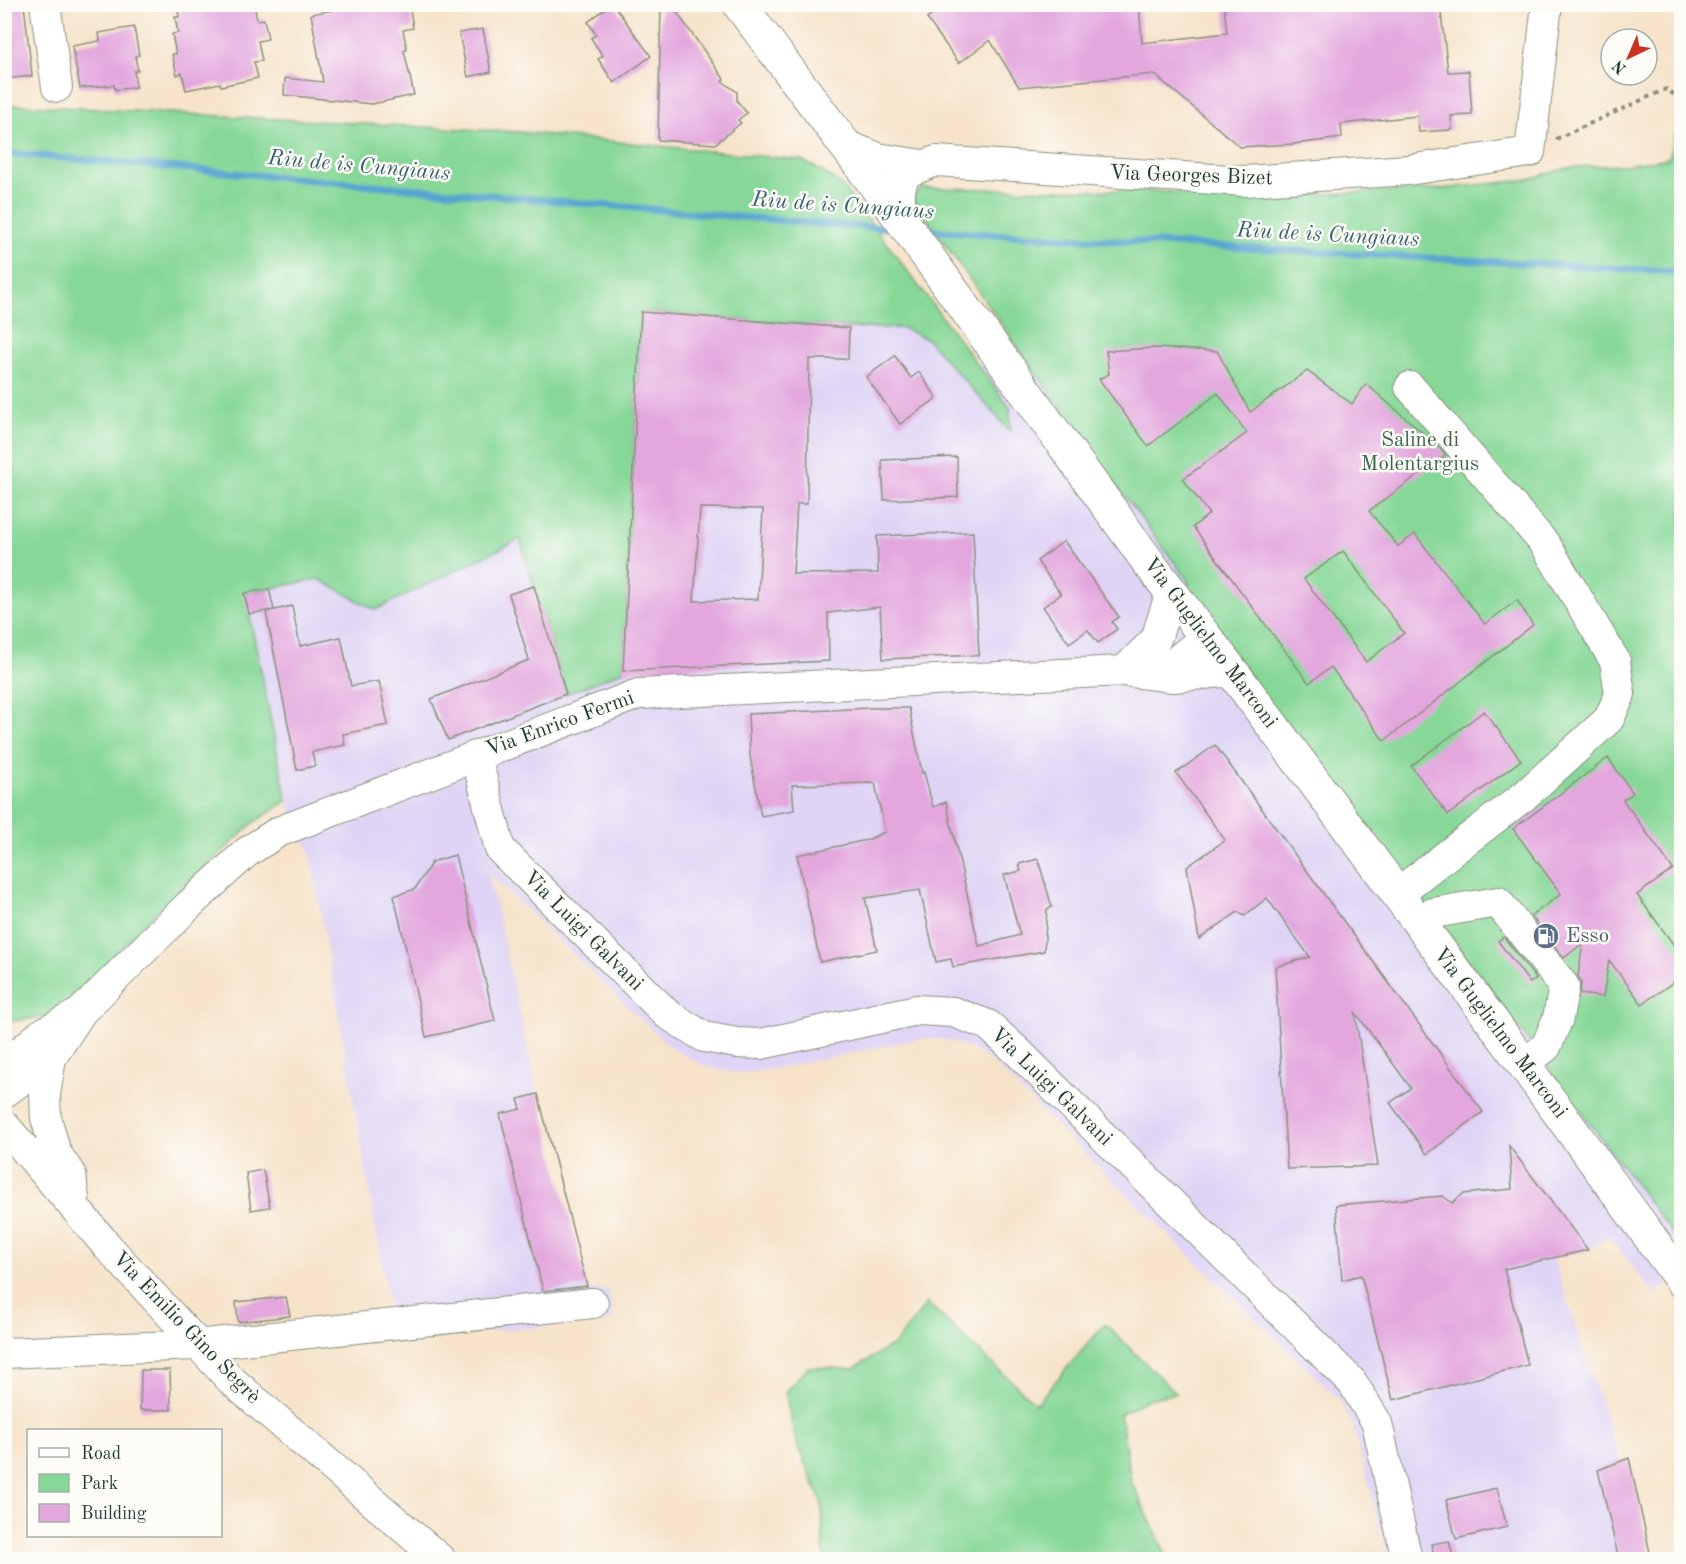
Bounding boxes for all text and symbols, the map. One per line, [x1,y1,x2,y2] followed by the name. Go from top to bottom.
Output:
[1599,27,1659,87] north arrow
[1609,56,1630,76] text: N
[266,147,451,185] water label: Riu de is Cungiaus
[1109,163,1273,189] street label: Via Georges Bizet
[750,189,935,223] water label: Riu de is Cungiaus
[1235,219,1420,251] water label: Riu de is Cungiaus
[1361,430,1479,475] park label: Saline di Molentargius
[1139,554,1281,732] street label: Via Guglielmo Marconi
[483,687,637,761] street label: Via Enrico Fermi
[519,867,647,995] street label: Via Luigi Galvani
[1531,921,1561,951] fuel station icon: Esso
[1566,926,1609,947] place label: Esso
[1429,944,1571,1122] street label: Via Guglielmo Marconi
[986,1024,1116,1150] street label: Via Luigi Galvani
[108,1248,264,1408] street label: Via Emilio Gino Segrè
[27,1429,222,1537] legend
[81,1445,121,1463] text: Road
[81,1475,118,1493] text: Park
[81,1505,147,1523] text: Building

